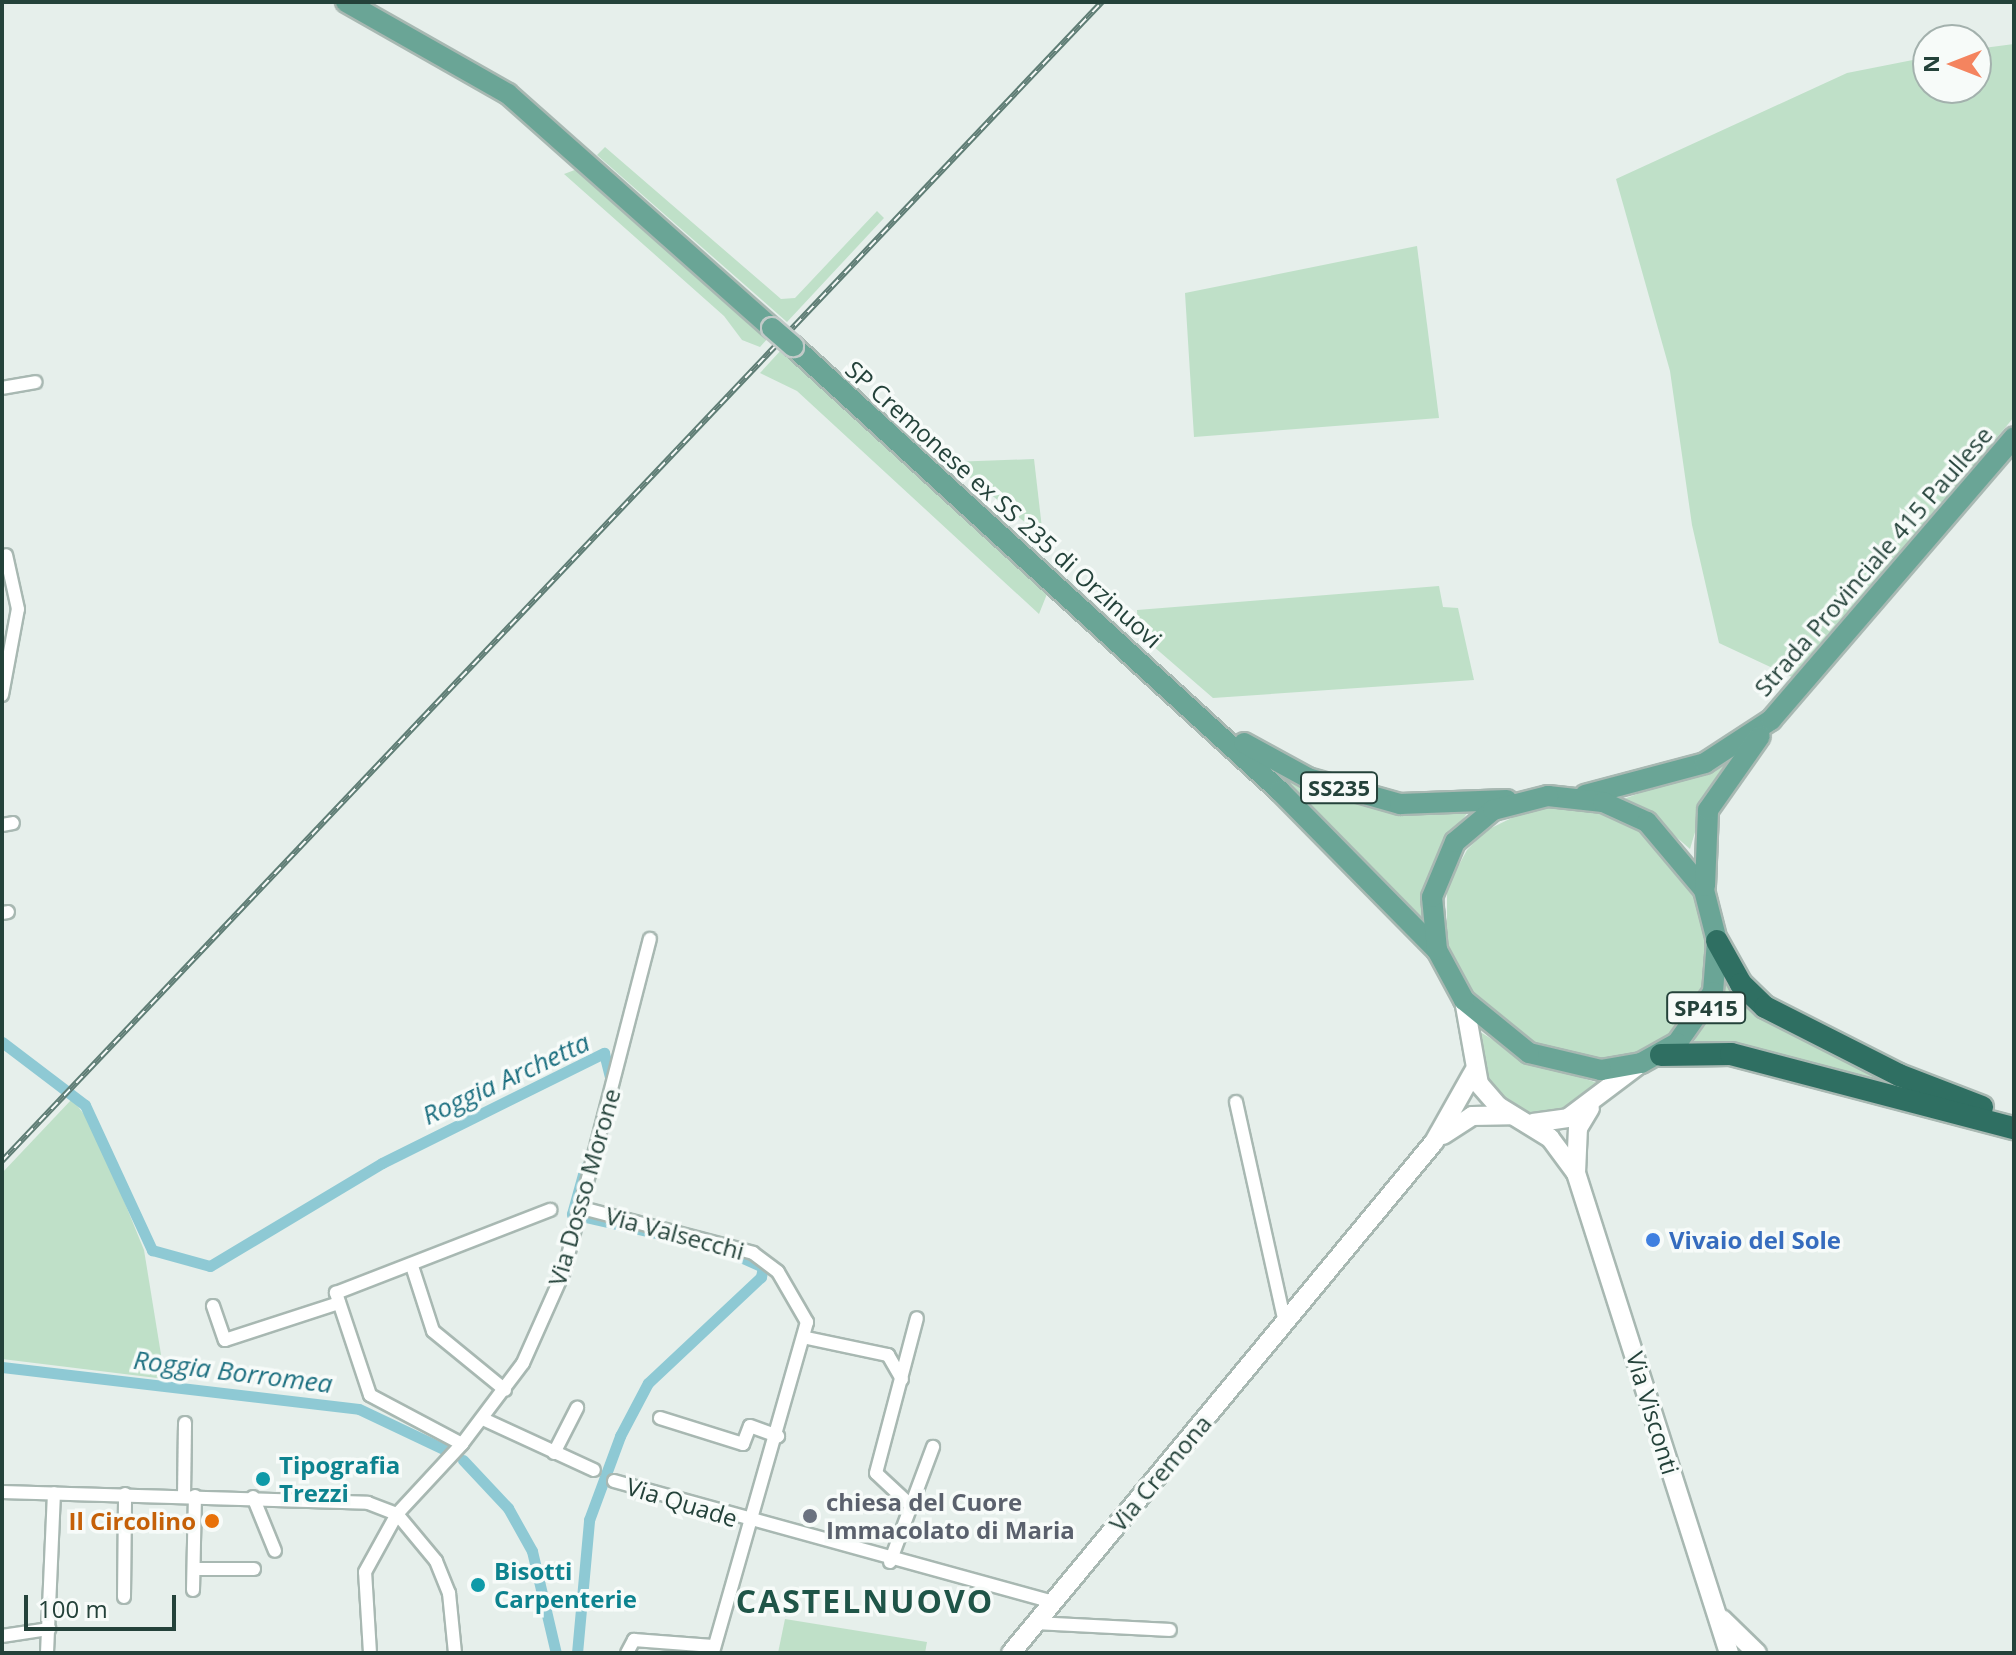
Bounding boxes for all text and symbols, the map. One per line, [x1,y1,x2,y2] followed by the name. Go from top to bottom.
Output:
[1912,24,1992,104] north arrow
[1915,55,1945,73] text: N
[840,354,1168,654] street label: SP Cremonese ex SS 235 di Orzinuovi
[1748,420,1998,702] street label: Strada Provinciale 415 Paullese
[1299,770,1379,806] road number: SS235
[1666,990,1746,1026] road number: SP415
[417,1027,595,1131] water label: Roggia Archetta
[542,1085,626,1289] street label: Via Dosso Morone
[603,1201,747,1265] street label: Via Valsecchi
[1669,1226,1841,1254] place label: Vivaio del Sole
[1644,1231,1662,1249] marker: Vivaio del Sole
[132,1344,334,1400] water label: Roggia Borromea
[1621,1348,1685,1478] street label: Via Visconti
[1103,1409,1217,1537] street label: Via Cremona
[279,1451,400,1507] place label: Tipografia Trezzi
[254,1470,272,1488] marker: Tipografia Trezzi
[623,1471,741,1533] street label: Via Quade
[826,1488,1075,1544] place label: chiesa del Cuore Immacolato di Maria
[68,1507,196,1535] place label: Il Circolino
[801,1507,819,1525] marker: chiesa del Cuore Immacolato di Maria
[203,1512,221,1530] marker: Il Circolino
[494,1557,637,1613] place label: Bisotti Carpenterie
[469,1576,487,1594] marker: Bisotti Carpenterie
[28,1579,180,1629] scale bar
[736,1582,994,1620] district label: CASTELNUOVO
[38,1592,108,1625] text: 100 m

